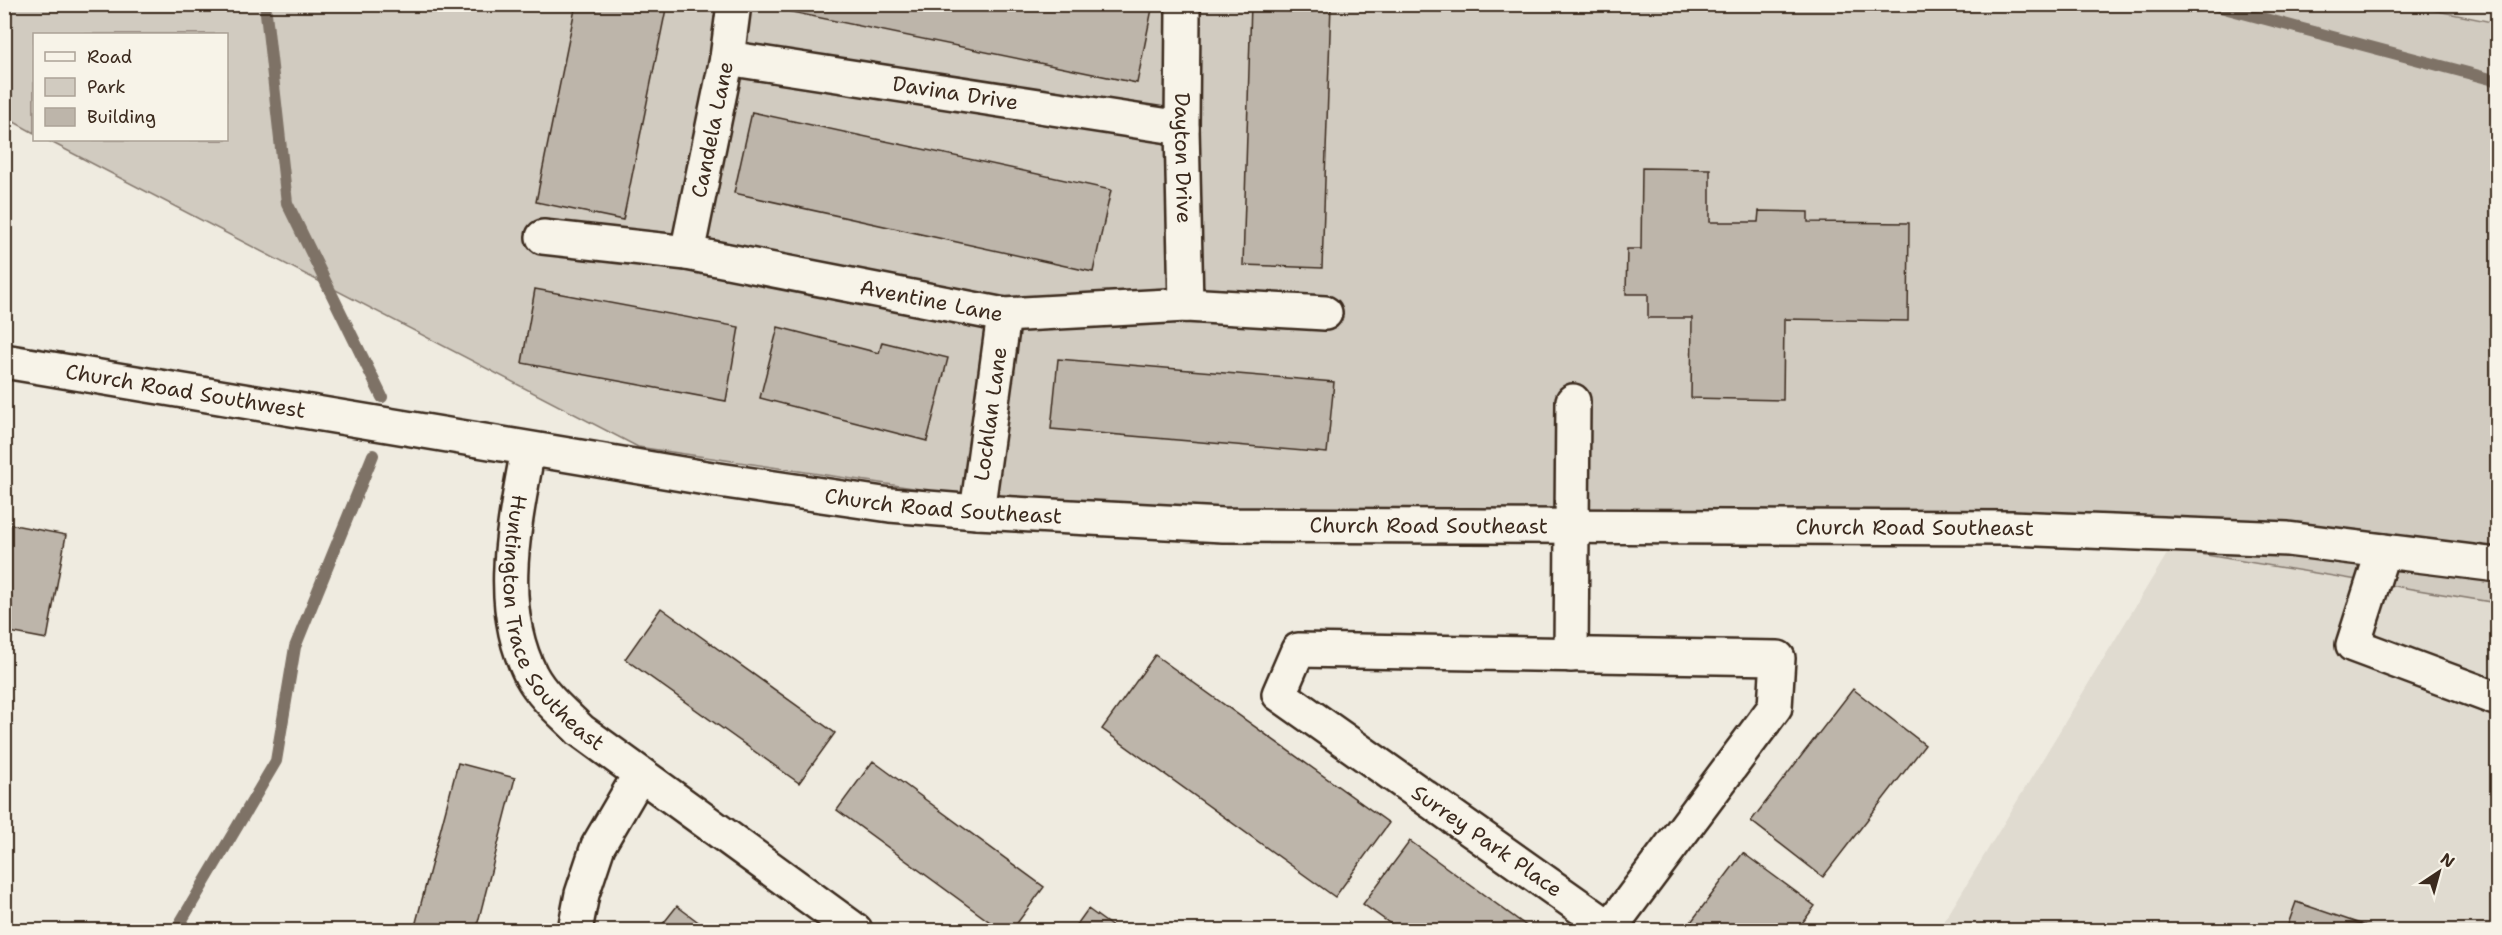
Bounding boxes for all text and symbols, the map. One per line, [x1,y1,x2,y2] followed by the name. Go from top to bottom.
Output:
[33,33,228,141] legend
[87,45,132,69] text: Road
[685,59,740,200] street label: Candela Lane
[890,70,1020,117] street label: Davina Drive
[87,75,126,99] text: Park
[1168,92,1198,224] street label: Dayton Drive
[87,105,156,129] text: Building
[857,273,1006,329] street label: Aventine Lane
[967,345,1013,483] street label: Lochlan Lane
[63,357,308,425] street label: Church Road Southwest
[823,482,1063,530] street label: Church Road Southeast
[497,493,610,757] street label: Huntington Trace Southeast
[1309,511,1548,540] street label: Church Road Southeast
[1795,513,2034,543] street label: Church Road Southeast
[1406,779,1568,903] street label: Surrey Park Place
[2409,842,2469,902] north arrow
[2436,848,2459,872] text: N

